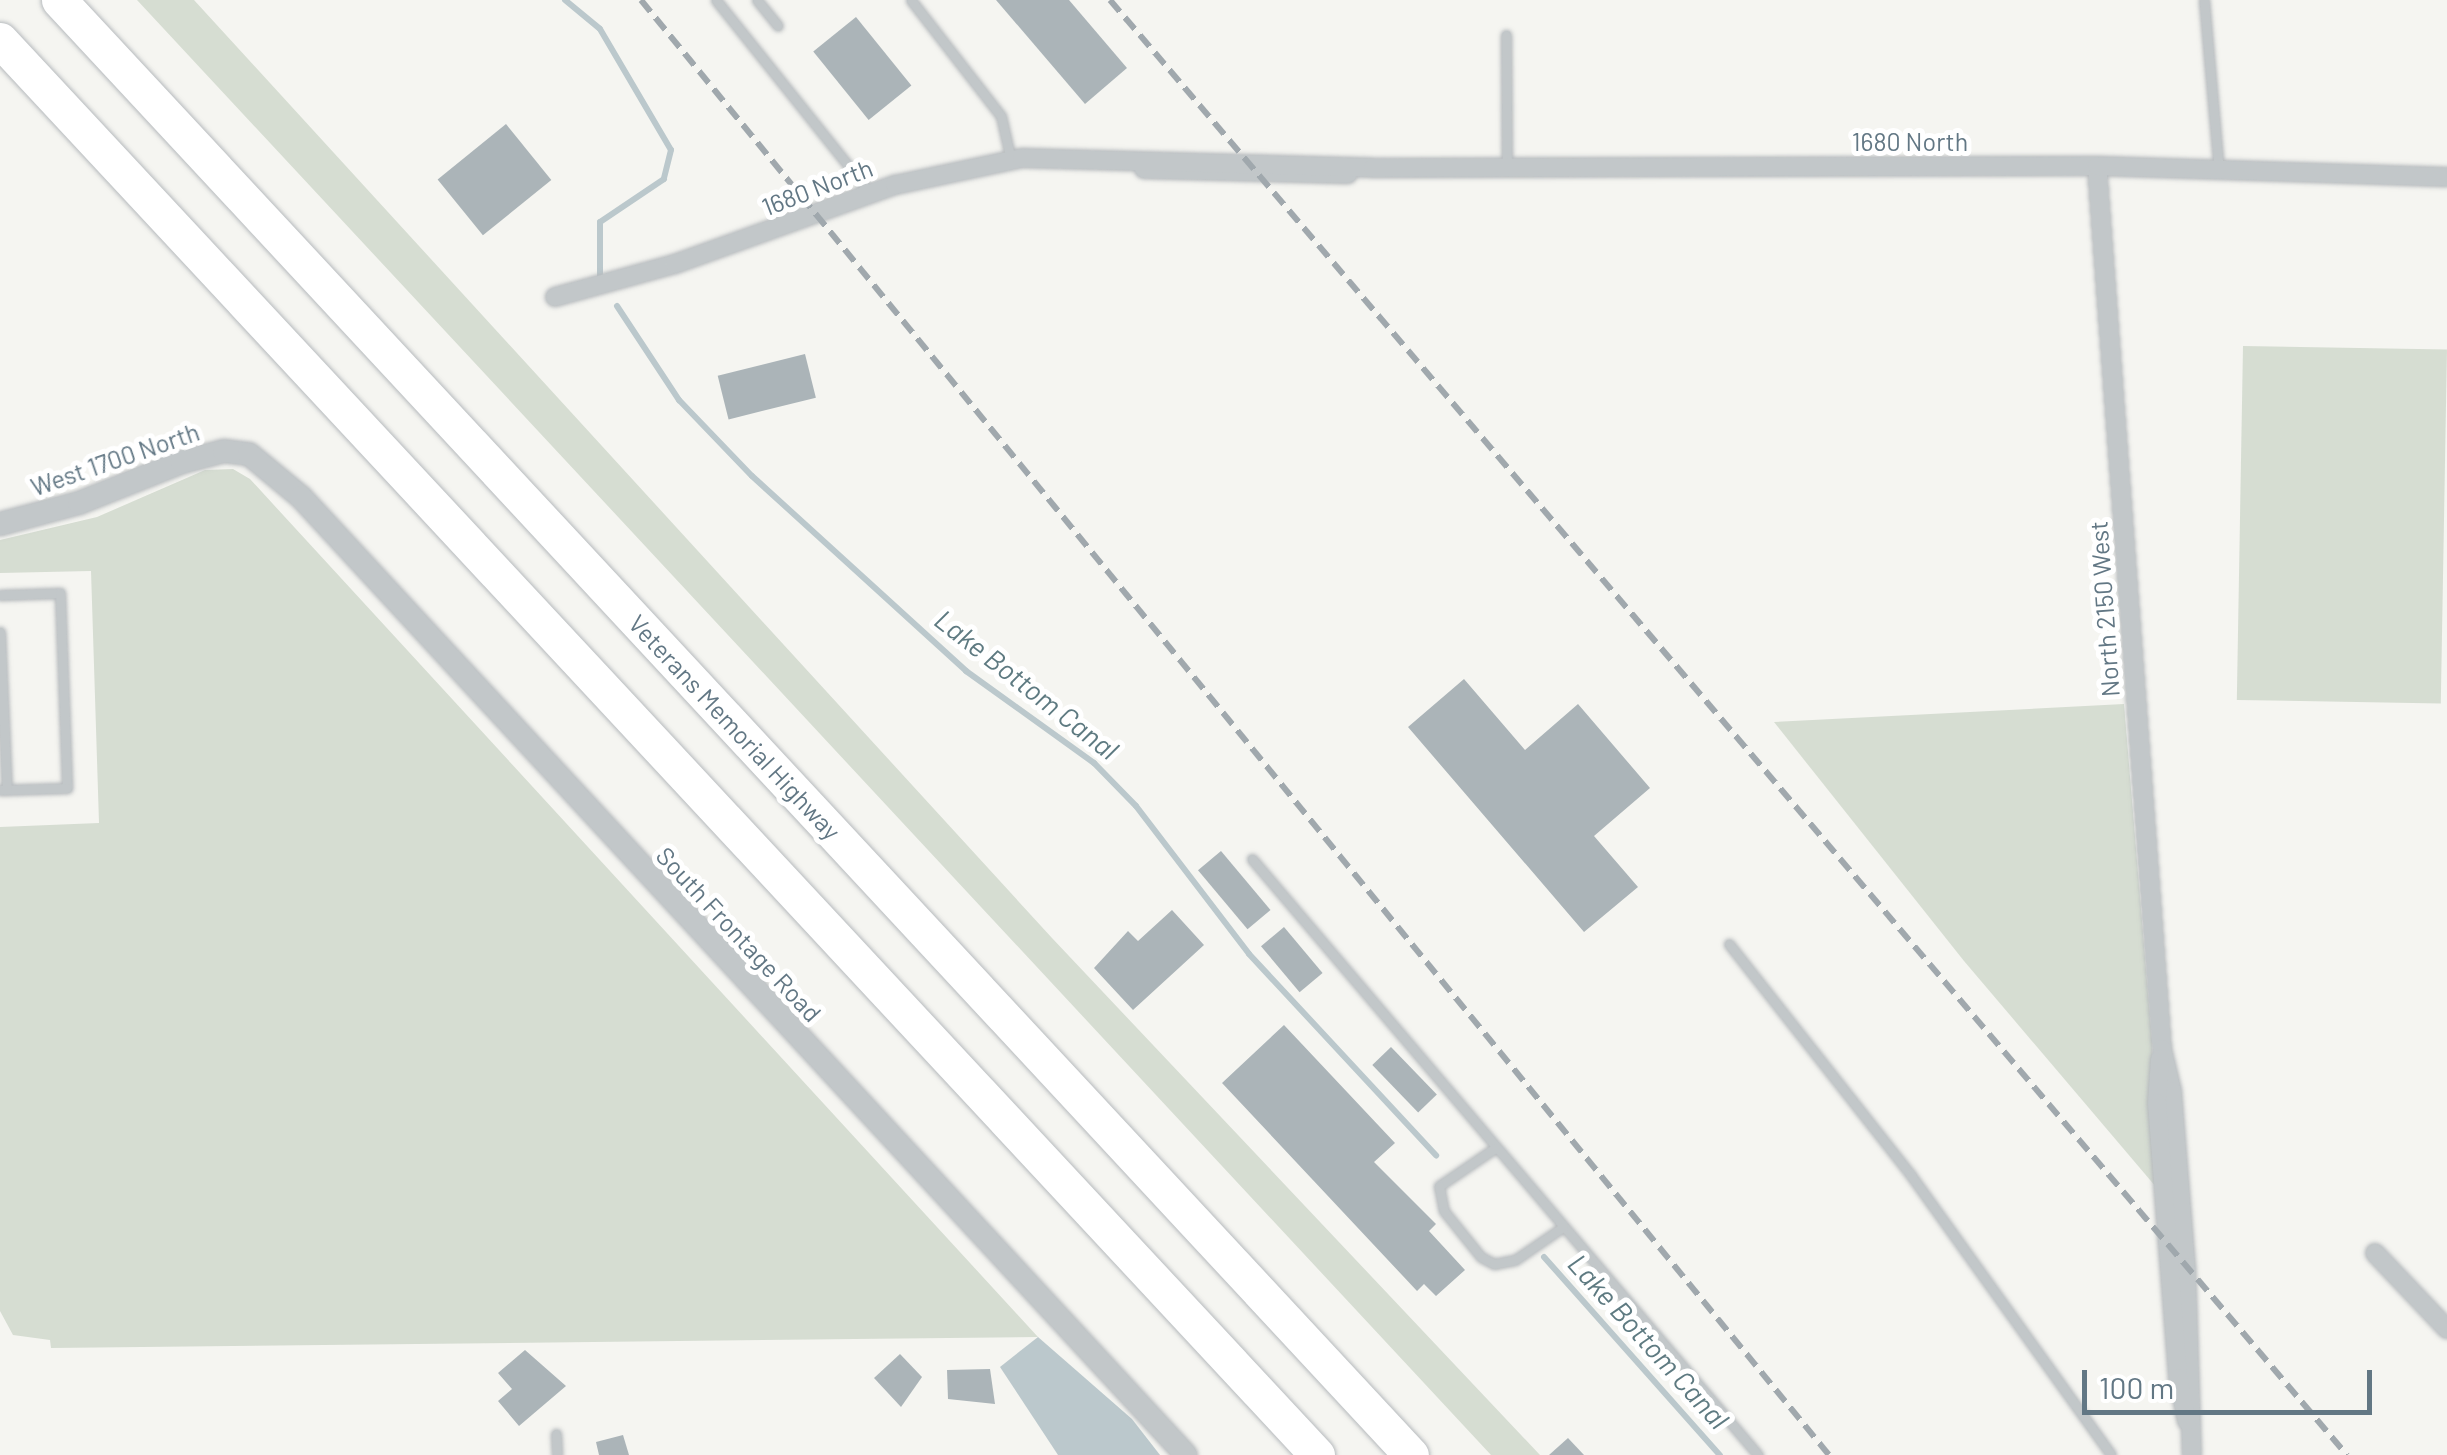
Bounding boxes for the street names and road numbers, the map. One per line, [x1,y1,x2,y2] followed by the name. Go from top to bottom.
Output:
[1852,126,1968,156] street label: 1680 North
[757,152,877,222] street label: 1680 North
[27,416,203,502] street label: West 1700 North
[2083,520,2125,698] street label: North 2150 West
[623,608,847,846] street label: Veterans Memorial Highway
[650,840,828,1028] street label: South Frontage Road

